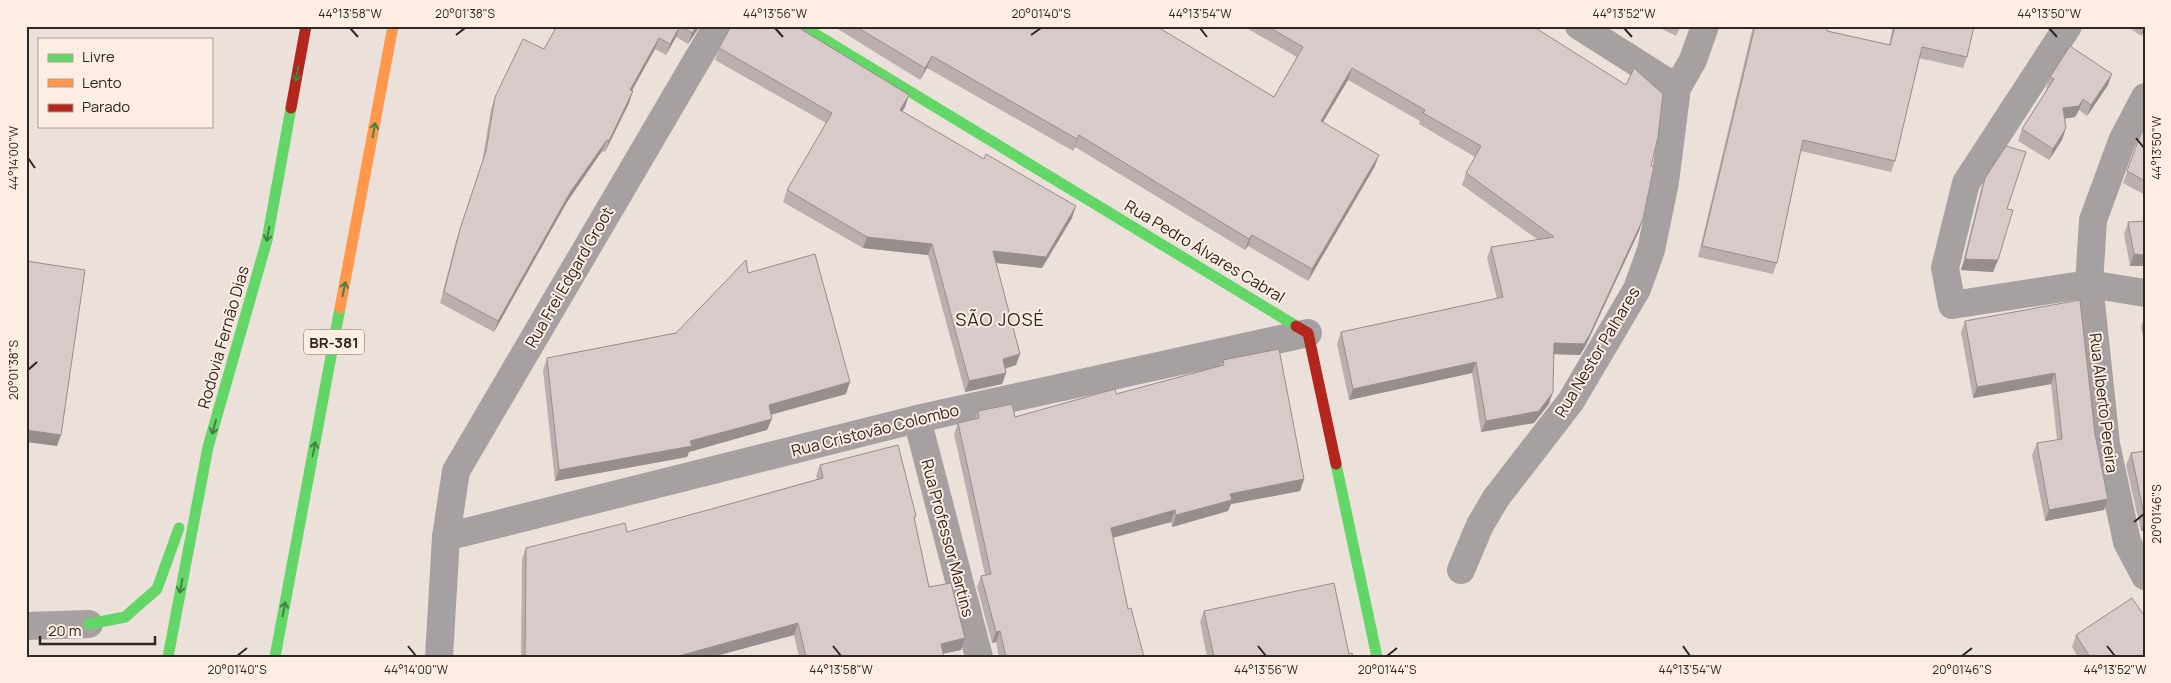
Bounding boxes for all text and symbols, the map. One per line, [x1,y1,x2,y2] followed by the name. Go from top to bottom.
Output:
[318,5,382,22] text: 44°13'58"W
[435,5,495,22] text: 20°01'38"S
[743,5,808,22] text: 44°13'56"W
[1011,5,1071,22] text: 20°01'40"S
[1168,5,1232,22] text: 44°13'54"W
[1593,5,1656,22] text: 44°13'52"W
[2017,5,2082,22] text: 44°13'50"W
[38,38,212,128] legend
[82,46,115,67] text: Livre
[292,66,302,82] one-way arrow
[82,72,122,93] text: Lento
[82,96,130,117] text: Parado
[2148,115,2165,180] text: 44°13'50"W
[369,122,379,138] one-way arrow
[5,125,22,190] text: 44°14'00"W
[1121,194,1289,308] street label: Rua Pedro Álvares Cabral
[520,203,618,351] street label: Rua Frei Edgard Groot
[263,226,272,242] one-way arrow
[192,263,254,411] street label: Rodovia Fernão Dias
[340,282,349,298] one-way arrow
[1549,283,1645,421] street label: Rua Nestor Palhares
[955,307,1045,331] district label: SÃO JOSÉ
[304,330,364,354] road number: BR-381
[2084,332,2124,474] street label: Rua Alberto Pereira
[5,340,22,400] text: 20°01'38"S
[789,399,961,461] street label: Rua Cristovão Colombo
[208,419,218,435] one-way arrow
[310,441,320,457] one-way arrow
[916,457,980,619] street label: Rua Professor Martins
[2148,484,2165,544] text: 20°01'46"S
[176,578,186,594] one-way arrow
[280,601,290,617] one-way arrow
[40,613,155,645] scale bar
[48,620,81,641] text: 20 m
[207,661,267,678] text: 20°01'40"S
[384,661,449,678] text: 44°14'00"W
[809,661,873,678] text: 44°13'58"W
[1234,661,1299,678] text: 44°13'56"W
[1358,661,1416,678] text: 20°01'44"S
[1658,661,1722,678] text: 44°13'54"W
[1932,661,1992,678] text: 20°01'46"S
[2084,661,2147,678] text: 44°13'52"W

